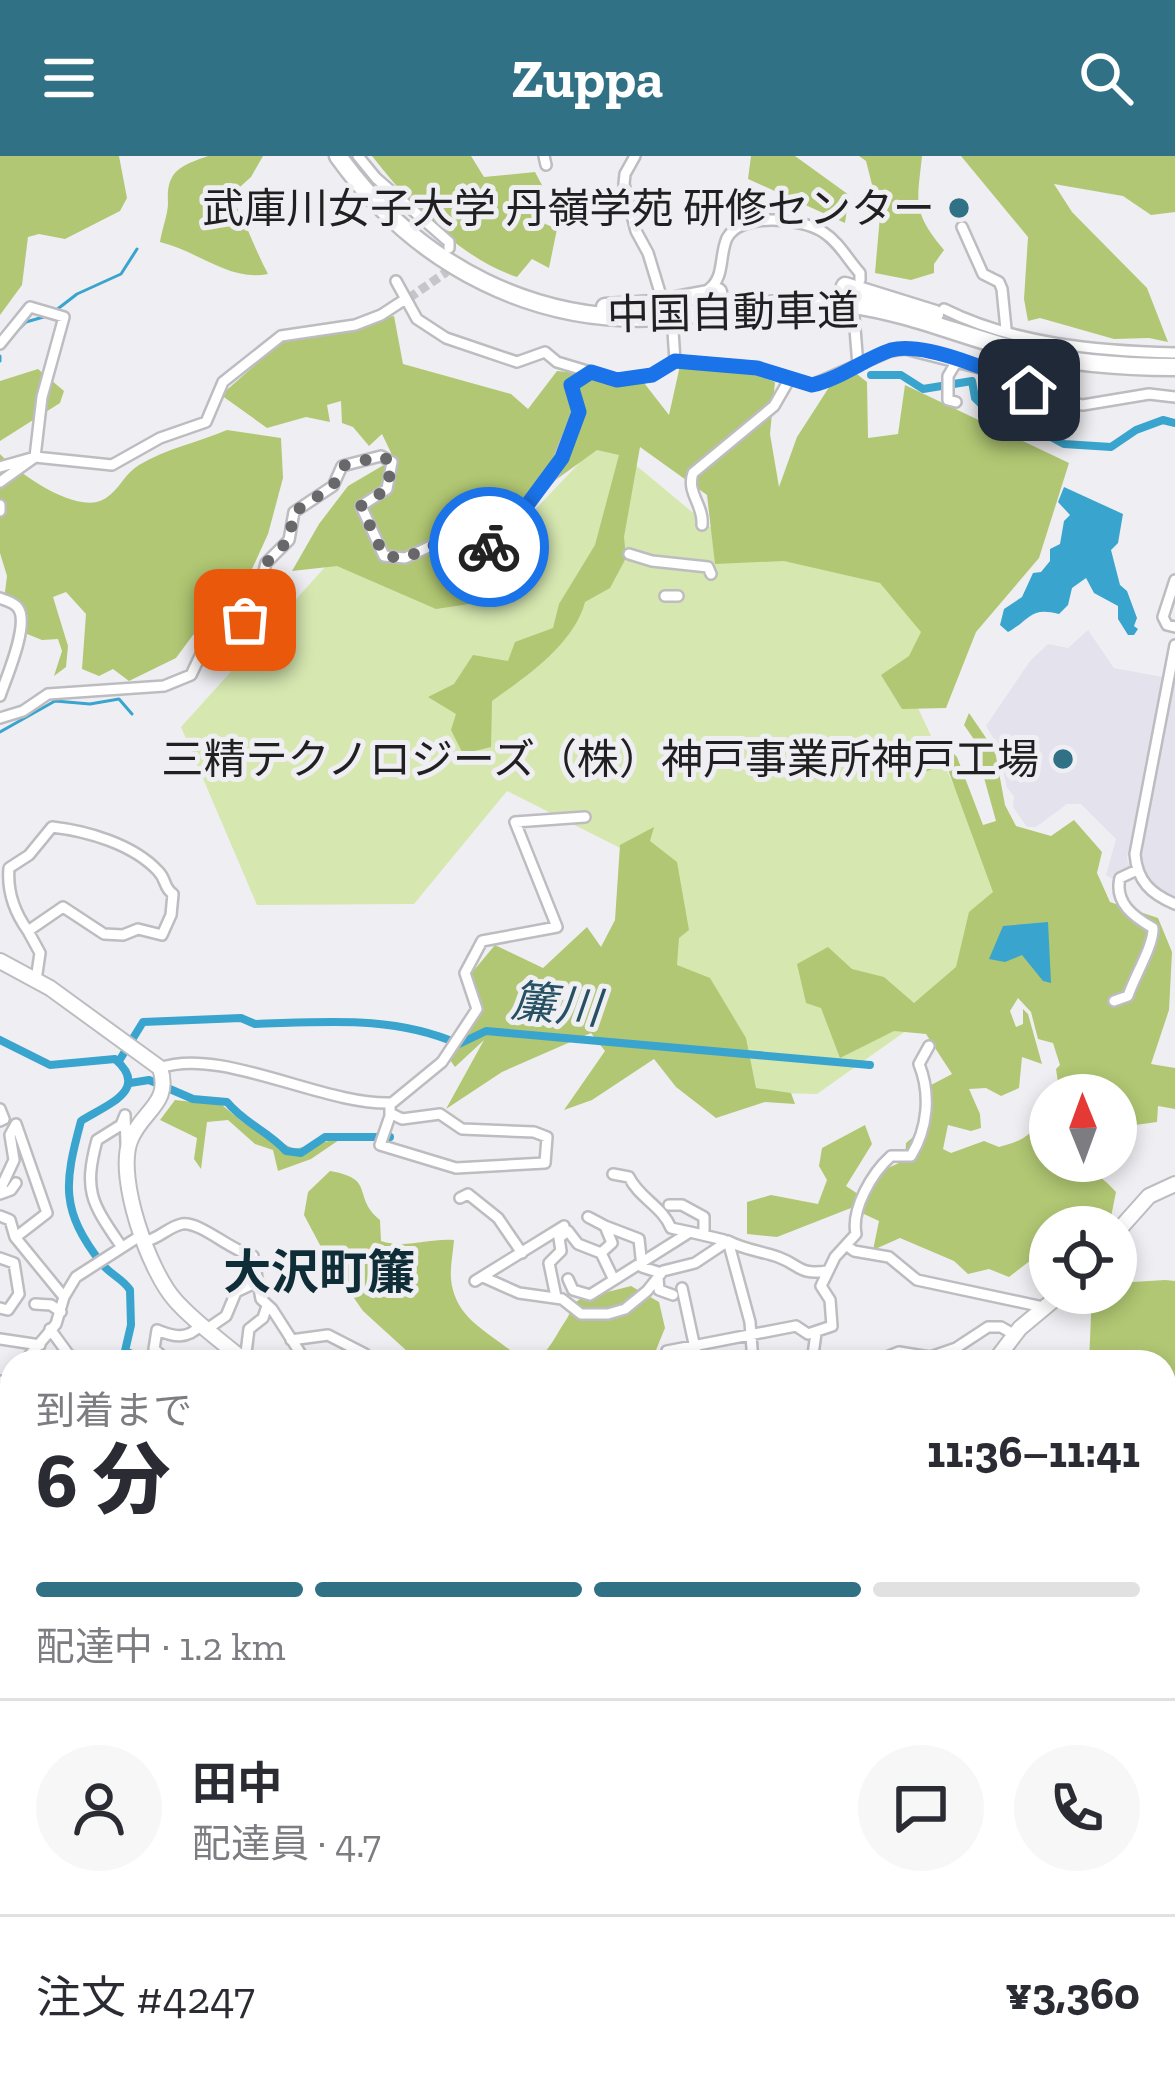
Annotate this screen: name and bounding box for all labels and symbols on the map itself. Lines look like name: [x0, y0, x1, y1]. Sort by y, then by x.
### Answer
place label: 武庫川女子大学 丹嶺学苑 研修センター: [202, 183, 935, 234]
marker: 武庫川女子大学 丹嶺学苑 研修センター: [946, 195, 972, 221]
street label: 中国自動車道: [607, 285, 859, 340]
pin: [978, 339, 1080, 441]
courier: [429, 487, 549, 607]
pin: [194, 569, 296, 671]
place label: 三精テクノロジーズ（株）神戸事業所神戸工場: [162, 734, 1039, 785]
marker: 三精テクノロジーズ（株）神戸事業所神戸工場: [1050, 746, 1076, 772]
water label: 簾川: [509, 974, 607, 1036]
north arrow: [1029, 1074, 1137, 1182]
district label: 大沢町簾: [223, 1244, 415, 1301]

